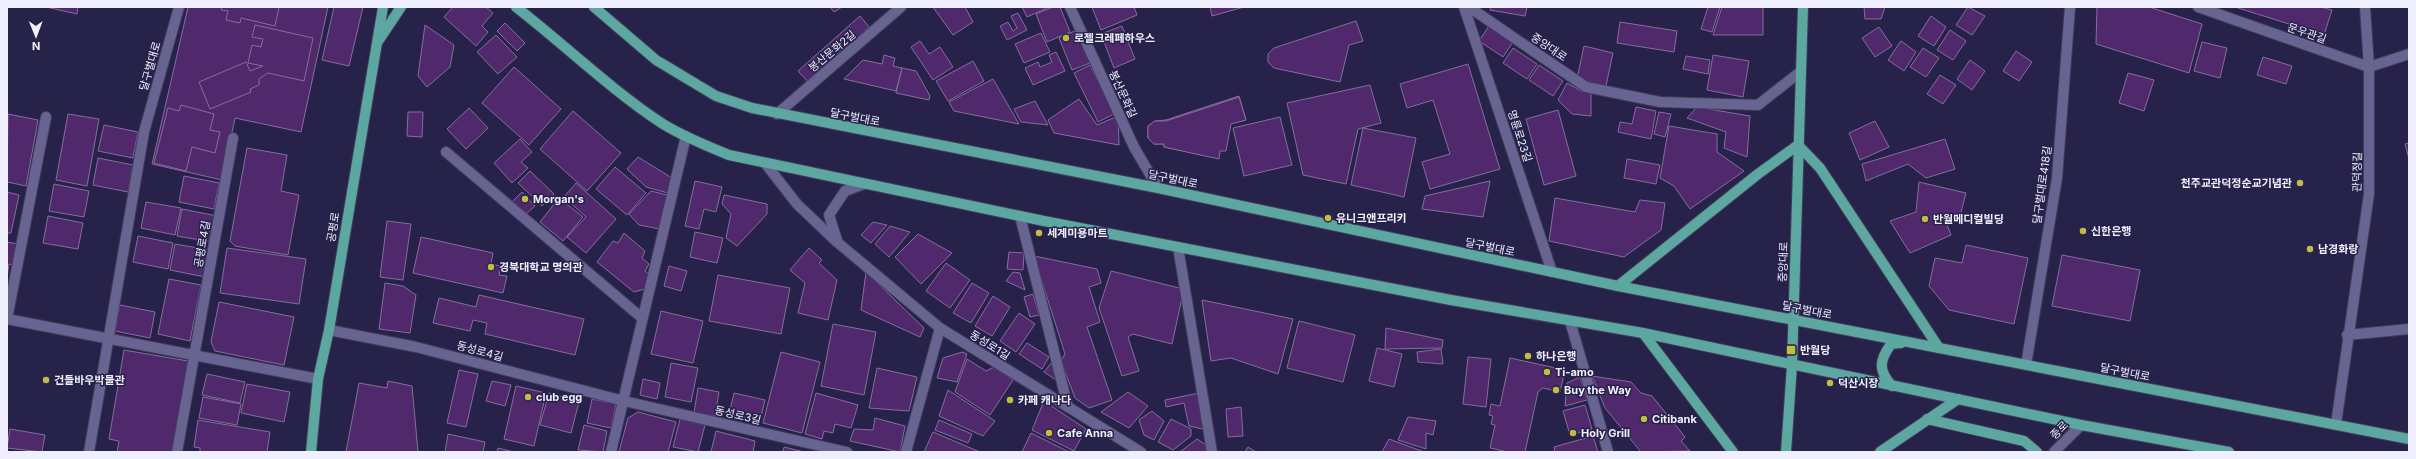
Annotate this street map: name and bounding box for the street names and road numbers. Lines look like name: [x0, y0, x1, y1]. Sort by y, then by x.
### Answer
street label: 문우관길: [2286, 20, 2328, 46]
street label: 봉산문화2길: [806, 27, 858, 75]
street label: 중앙대로: [1528, 30, 1570, 64]
street label: 달구벌대로: [136, 40, 164, 92]
street label: 봉산문화길: [1106, 68, 1140, 120]
street label: 달구벌대로: [829, 105, 881, 129]
street label: 명륜로23길: [1505, 108, 1535, 164]
street label: 달구벌대로418길: [2030, 145, 2054, 225]
street label: 관덕정길: [2350, 152, 2364, 192]
street label: 달구벌대로: [1147, 167, 1199, 191]
street label: 공평로: [324, 211, 342, 243]
street label: 공평로4길: [191, 219, 213, 269]
street label: 달구벌대로: [1464, 235, 1516, 259]
street label: 중앙대로: [1775, 242, 1791, 282]
street label: 달구벌대로: [1781, 298, 1833, 322]
street label: 동성로1길: [967, 327, 1013, 363]
street label: 동성로4길: [455, 338, 505, 364]
street label: 달구벌대로: [2099, 360, 2151, 384]
street label: 동성로3길: [713, 403, 763, 427]
street label: 종로: [2047, 418, 2071, 442]

